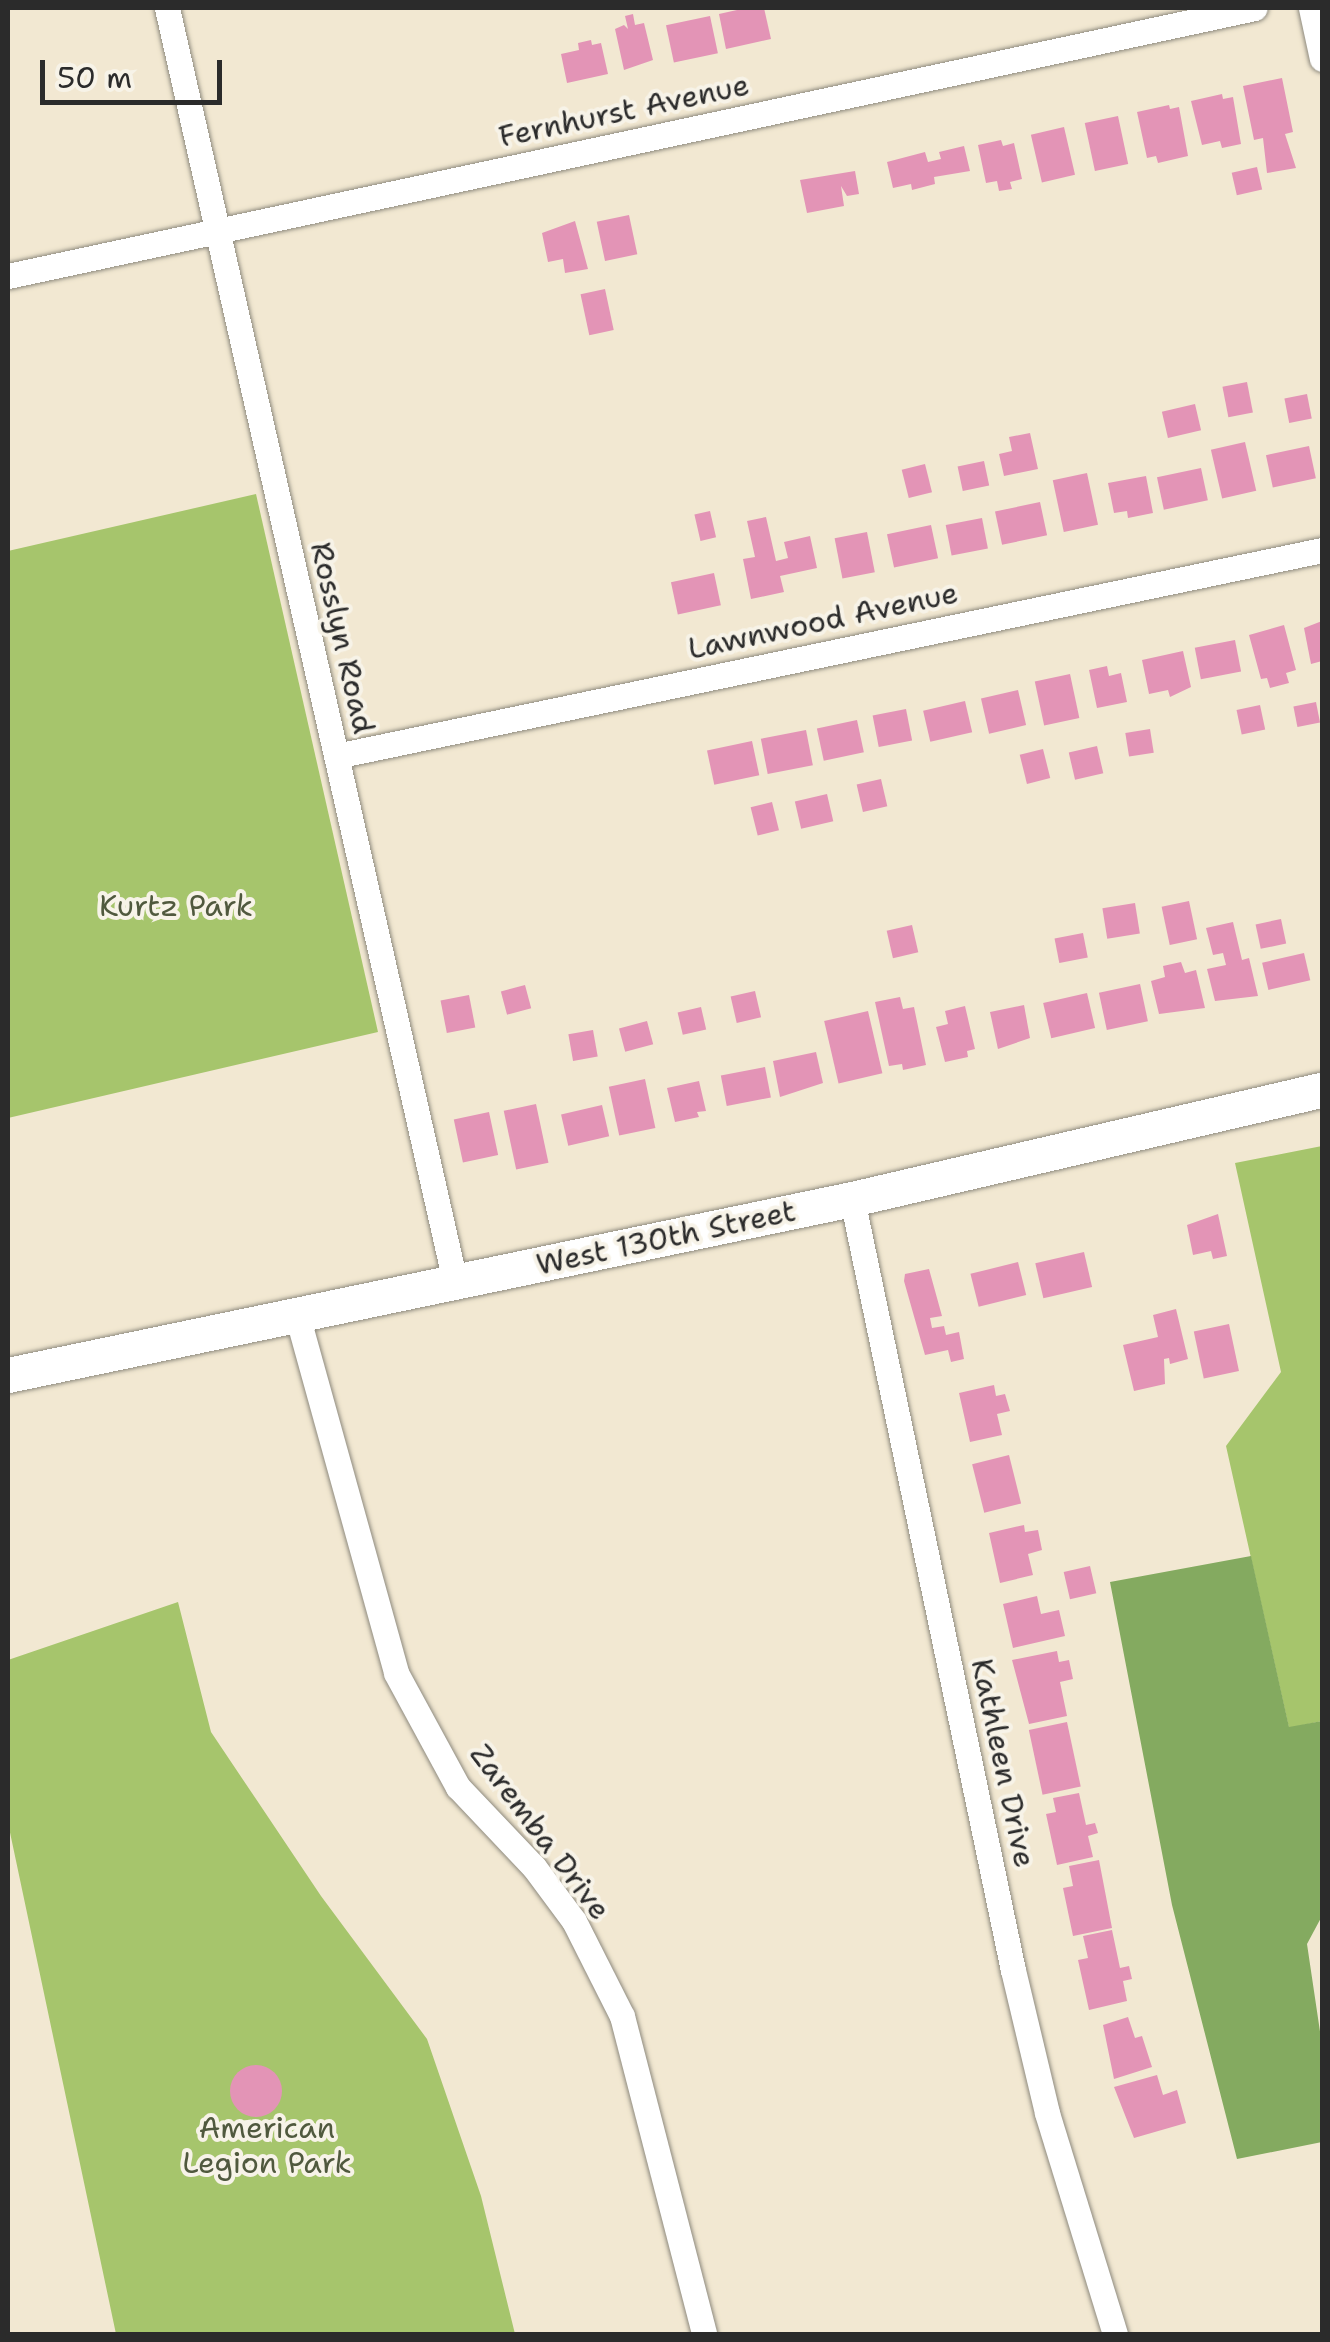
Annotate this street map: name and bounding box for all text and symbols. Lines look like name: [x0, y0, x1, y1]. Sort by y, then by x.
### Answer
scale bar: [45, 40, 228, 102]
text: 50 m: [57, 57, 132, 98]
street label: Fernhurst Avenue: [496, 67, 752, 155]
street label: Rosslyn Road: [302, 539, 382, 737]
street label: Lawnwood Avenue: [685, 575, 961, 667]
park label: Kurtz Park: [99, 888, 253, 924]
street label: West 130th Street: [533, 1193, 799, 1283]
street label: Kathleen Drive: [963, 1655, 1043, 1871]
street label: Zaremba Drive: [462, 1737, 618, 1927]
park label: American Legion Park: [182, 2110, 352, 2180]

